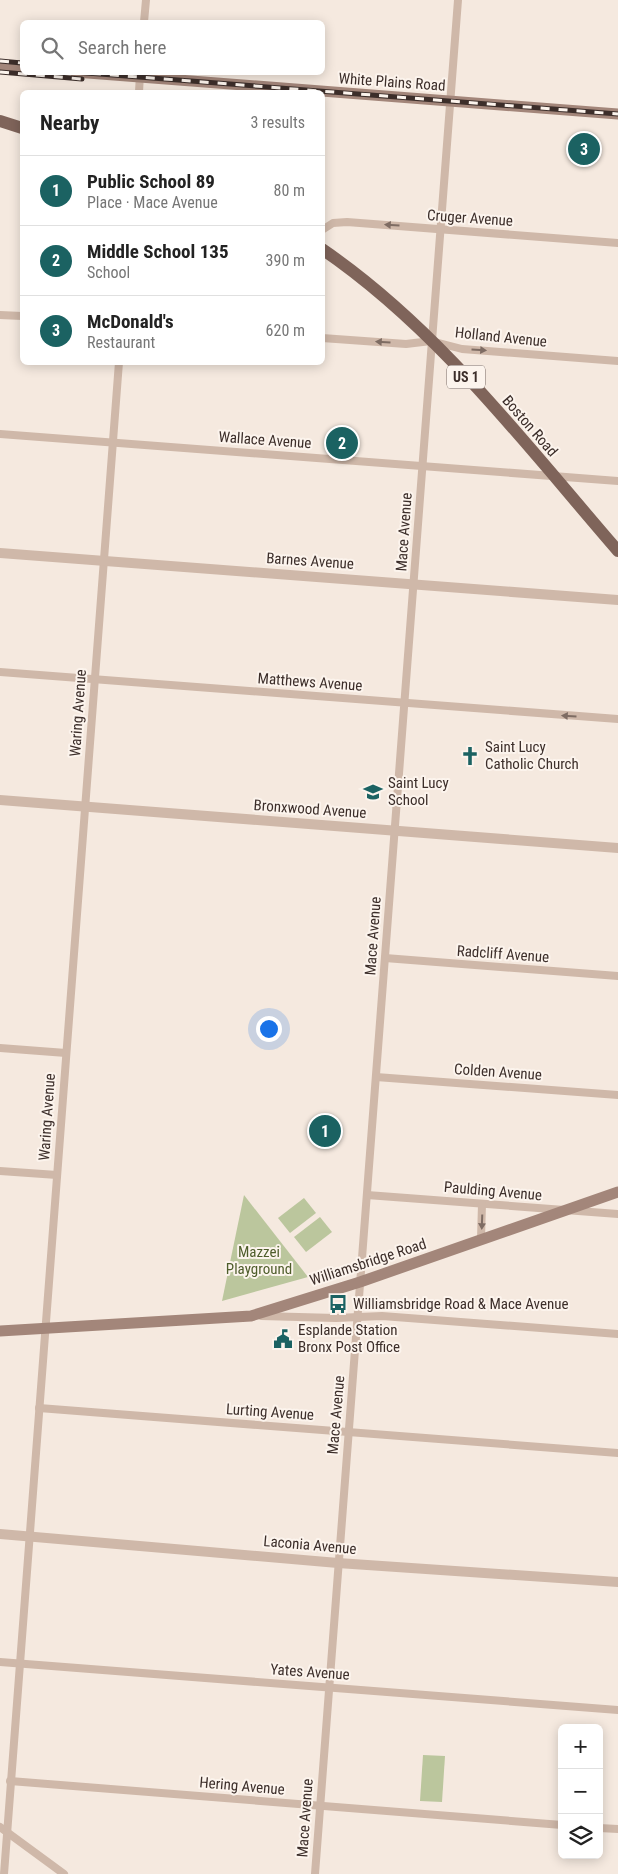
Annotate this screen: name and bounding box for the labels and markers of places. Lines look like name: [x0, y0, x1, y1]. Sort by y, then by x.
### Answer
pin: 3: [568, 130, 600, 168]
pin: 2: [326, 424, 358, 462]
place label: Saint Lucy Catholic Church: [485, 738, 579, 773]
church icon: Saint Lucy Catholic Church: [459, 745, 481, 767]
place label: Saint Lucy School: [388, 774, 449, 809]
school or university icon: Saint Lucy School: [362, 781, 384, 803]
pin: 1: [309, 1112, 341, 1150]
bus stop icon: Williamsbridge Road & Mace Avenue: [327, 1293, 349, 1315]
place label: Williamsbridge Road & Mace Avenue: [353, 1295, 569, 1313]
place label: Esplande Station Bronx Post Office: [298, 1321, 400, 1356]
public building icon: Esplande Station Bronx Post Office: [272, 1328, 294, 1350]

